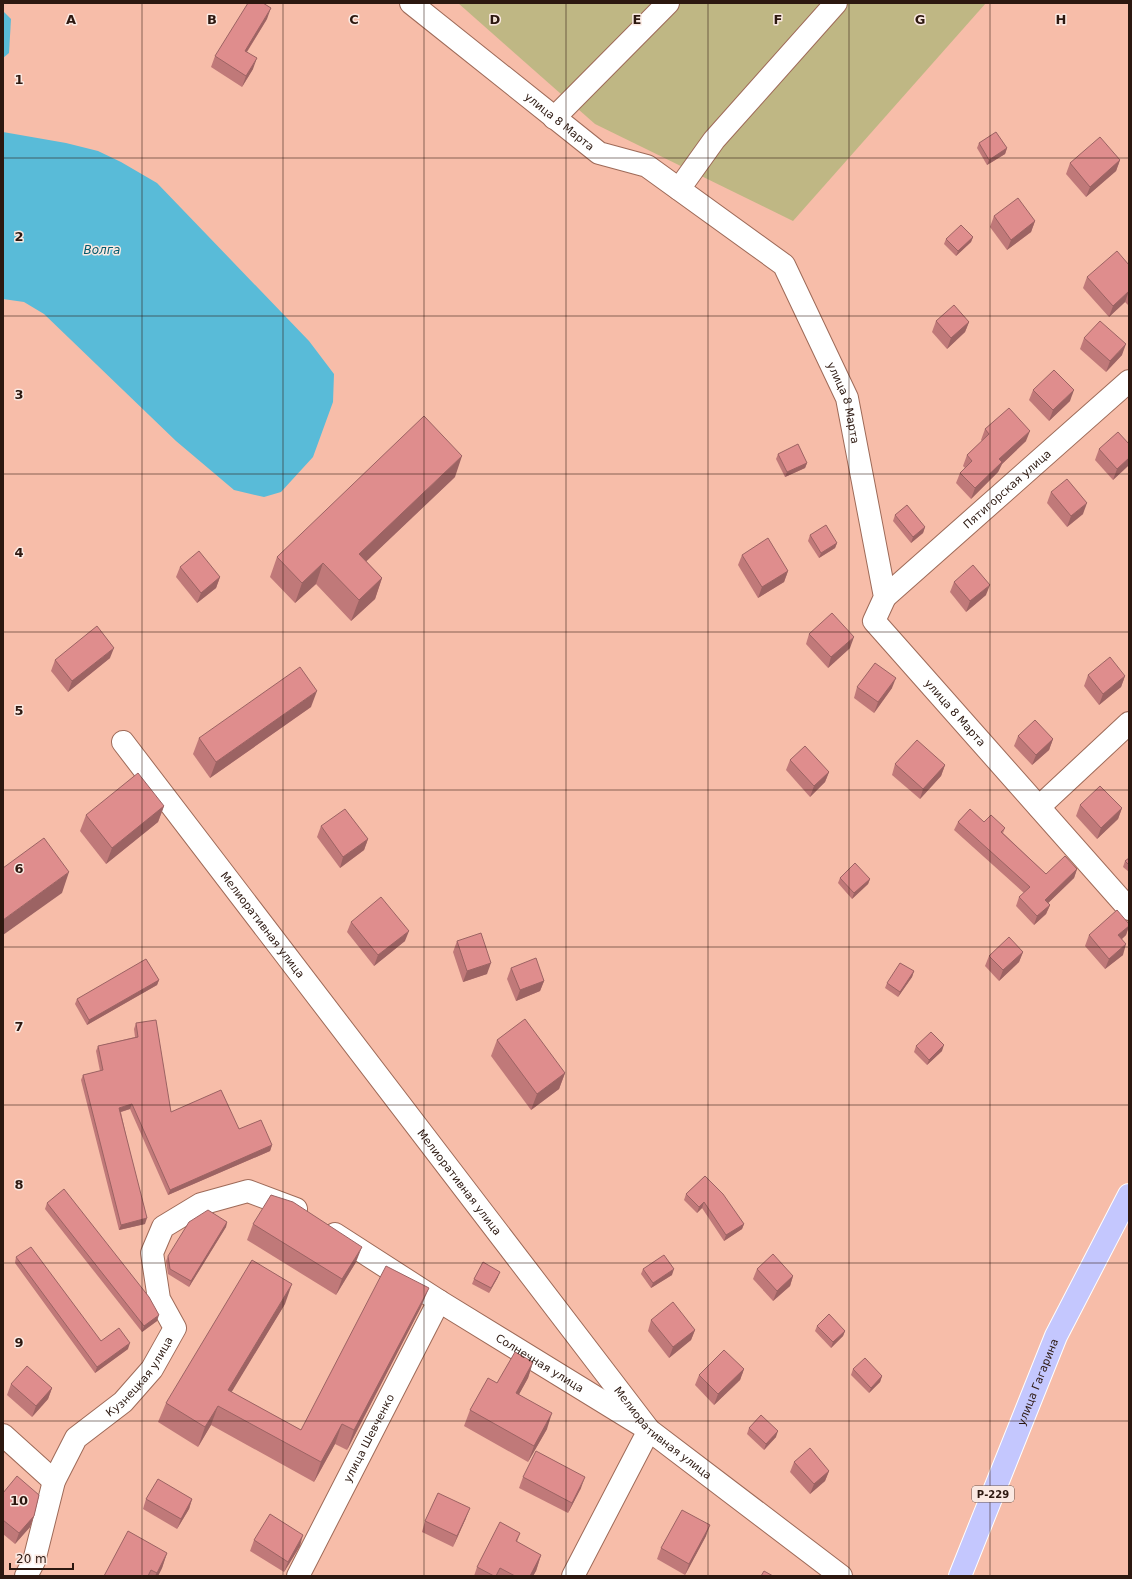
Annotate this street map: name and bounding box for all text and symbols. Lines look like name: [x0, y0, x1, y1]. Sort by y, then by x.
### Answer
text: A: [66, 12, 76, 27]
text: B: [207, 12, 217, 27]
text: C: [349, 12, 359, 27]
text: D: [490, 12, 501, 27]
text: E: [633, 12, 641, 27]
text: F: [774, 12, 782, 27]
text: G: [915, 12, 925, 27]
text: H: [1056, 12, 1066, 27]
text: 1: [14, 72, 24, 87]
street label: улица 8 Марта: [522, 90, 597, 154]
text: 2: [14, 229, 24, 244]
water label: Волга: [84, 243, 120, 257]
street label: улица 8 Марта: [824, 360, 862, 445]
text: 3: [14, 387, 24, 402]
street label: Пятигорская улица: [961, 447, 1054, 531]
text: 4: [14, 545, 24, 560]
street label: улица 8 Марта: [922, 677, 988, 749]
text: 5: [14, 703, 24, 718]
text: 6: [14, 861, 24, 876]
street label: Мелиоративная улица: [218, 869, 307, 981]
text: 7: [14, 1019, 24, 1034]
street label: Мелиоративная улица: [414, 1127, 504, 1238]
text: 8: [14, 1177, 24, 1192]
street label: Солнечная улица: [493, 1331, 586, 1395]
text: 9: [14, 1335, 24, 1350]
street label: Кузнецкая улица: [103, 1335, 176, 1420]
street label: улица Гагарина: [1015, 1337, 1061, 1428]
street label: Мелиоративная улица: [611, 1384, 714, 1482]
street label: улица Шевченко: [341, 1392, 397, 1485]
road number: Р-229: [972, 1486, 1014, 1502]
text: 10: [10, 1493, 28, 1508]
scale bar: [10, 1545, 73, 1571]
text: 20 m: [16, 1552, 47, 1566]

